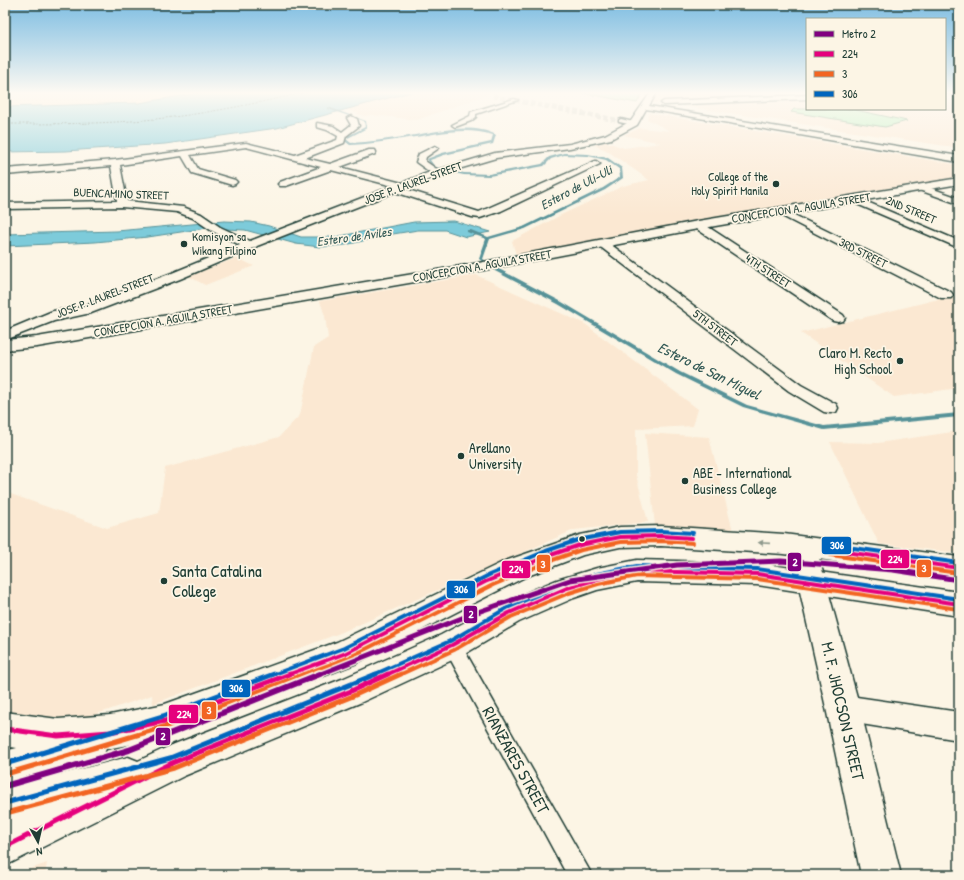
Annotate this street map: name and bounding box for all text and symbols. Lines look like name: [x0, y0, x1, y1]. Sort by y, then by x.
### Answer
legend: [806, 18, 946, 110]
text: Metro 2: [842, 25, 876, 42]
text: 224: [842, 45, 858, 62]
text: 3: [842, 65, 847, 82]
text: 306: [842, 85, 858, 102]
street label: JOSE P. LAUREL STREET: [361, 157, 465, 208]
water label: Estero de Uli-Uli: [537, 160, 616, 214]
place label: College of the Holy Spirit Manila: [691, 168, 768, 199]
marker: College of the Holy Spirit Manila: [771, 179, 781, 189]
street label: BUENCAMINO STREET: [73, 183, 169, 204]
street label: CONCEPCION A. AGUILA STREET: [730, 188, 872, 227]
street label: 2ND STREET: [883, 191, 939, 228]
water label: Estero de Aviles: [316, 222, 393, 250]
place label: Komisyon sa Wikang Filipino: [192, 228, 257, 259]
street label: 3RD STREET: [836, 233, 891, 272]
marker: Komisyon sa Wikang Filipino: [179, 239, 189, 249]
street label: CONCEPCION A. AGUILA STREET: [411, 245, 553, 286]
street label: 4TH STREET: [742, 249, 795, 292]
street label: JOSE P. LAUREL STREET: [53, 269, 157, 322]
street label: CONCEPCION A. AGUILA STREET: [92, 300, 234, 341]
street label: 5TH STREET: [689, 305, 741, 350]
water label: Estero de San Miguel: [654, 337, 765, 405]
place label: Claro M. Recto High School: [819, 343, 892, 379]
marker: Claro M. Recto High School: [895, 356, 905, 366]
place label: Arellano University: [469, 438, 522, 474]
marker: Arellano University: [456, 451, 466, 461]
place label: ABE - International Business College: [693, 463, 792, 499]
marker: ABE - International Business College: [680, 476, 690, 486]
unlabelled marker: [577, 534, 587, 544]
line badge: 306: [821, 536, 852, 555]
text: 306: [830, 538, 845, 552]
one-way arrow: [758, 539, 770, 546]
line badge: 224: [880, 549, 910, 569]
line badge: 2: [787, 552, 802, 572]
text: 224: [888, 552, 902, 566]
line badge: 3: [536, 554, 551, 573]
text: 2: [792, 555, 798, 569]
text: 3: [541, 557, 546, 571]
place label: Santa Catalina College: [172, 559, 262, 602]
line badge: 3: [916, 559, 932, 578]
line badge: 224: [501, 560, 531, 579]
text: 3: [922, 561, 927, 575]
text: 224: [509, 562, 523, 576]
marker: Santa Catalina College: [159, 576, 169, 586]
line badge: 306: [446, 580, 476, 599]
text: 306: [454, 582, 469, 596]
line badge: 2: [463, 605, 478, 624]
text: 2: [468, 607, 474, 621]
street label: M. F. JHOCSON STREET: [816, 639, 871, 783]
line badge: 306: [221, 679, 251, 698]
text: 306: [229, 681, 244, 695]
line badge: 3: [201, 701, 217, 720]
street label: RIANZARES STREET: [477, 702, 556, 818]
text: 3: [207, 703, 212, 717]
line badge: 224: [168, 704, 199, 724]
text: 224: [177, 707, 191, 721]
line badge: 2: [155, 727, 171, 746]
text: 2: [160, 729, 166, 743]
north arrow: [18, 822, 58, 862]
text: N: [35, 845, 43, 859]

